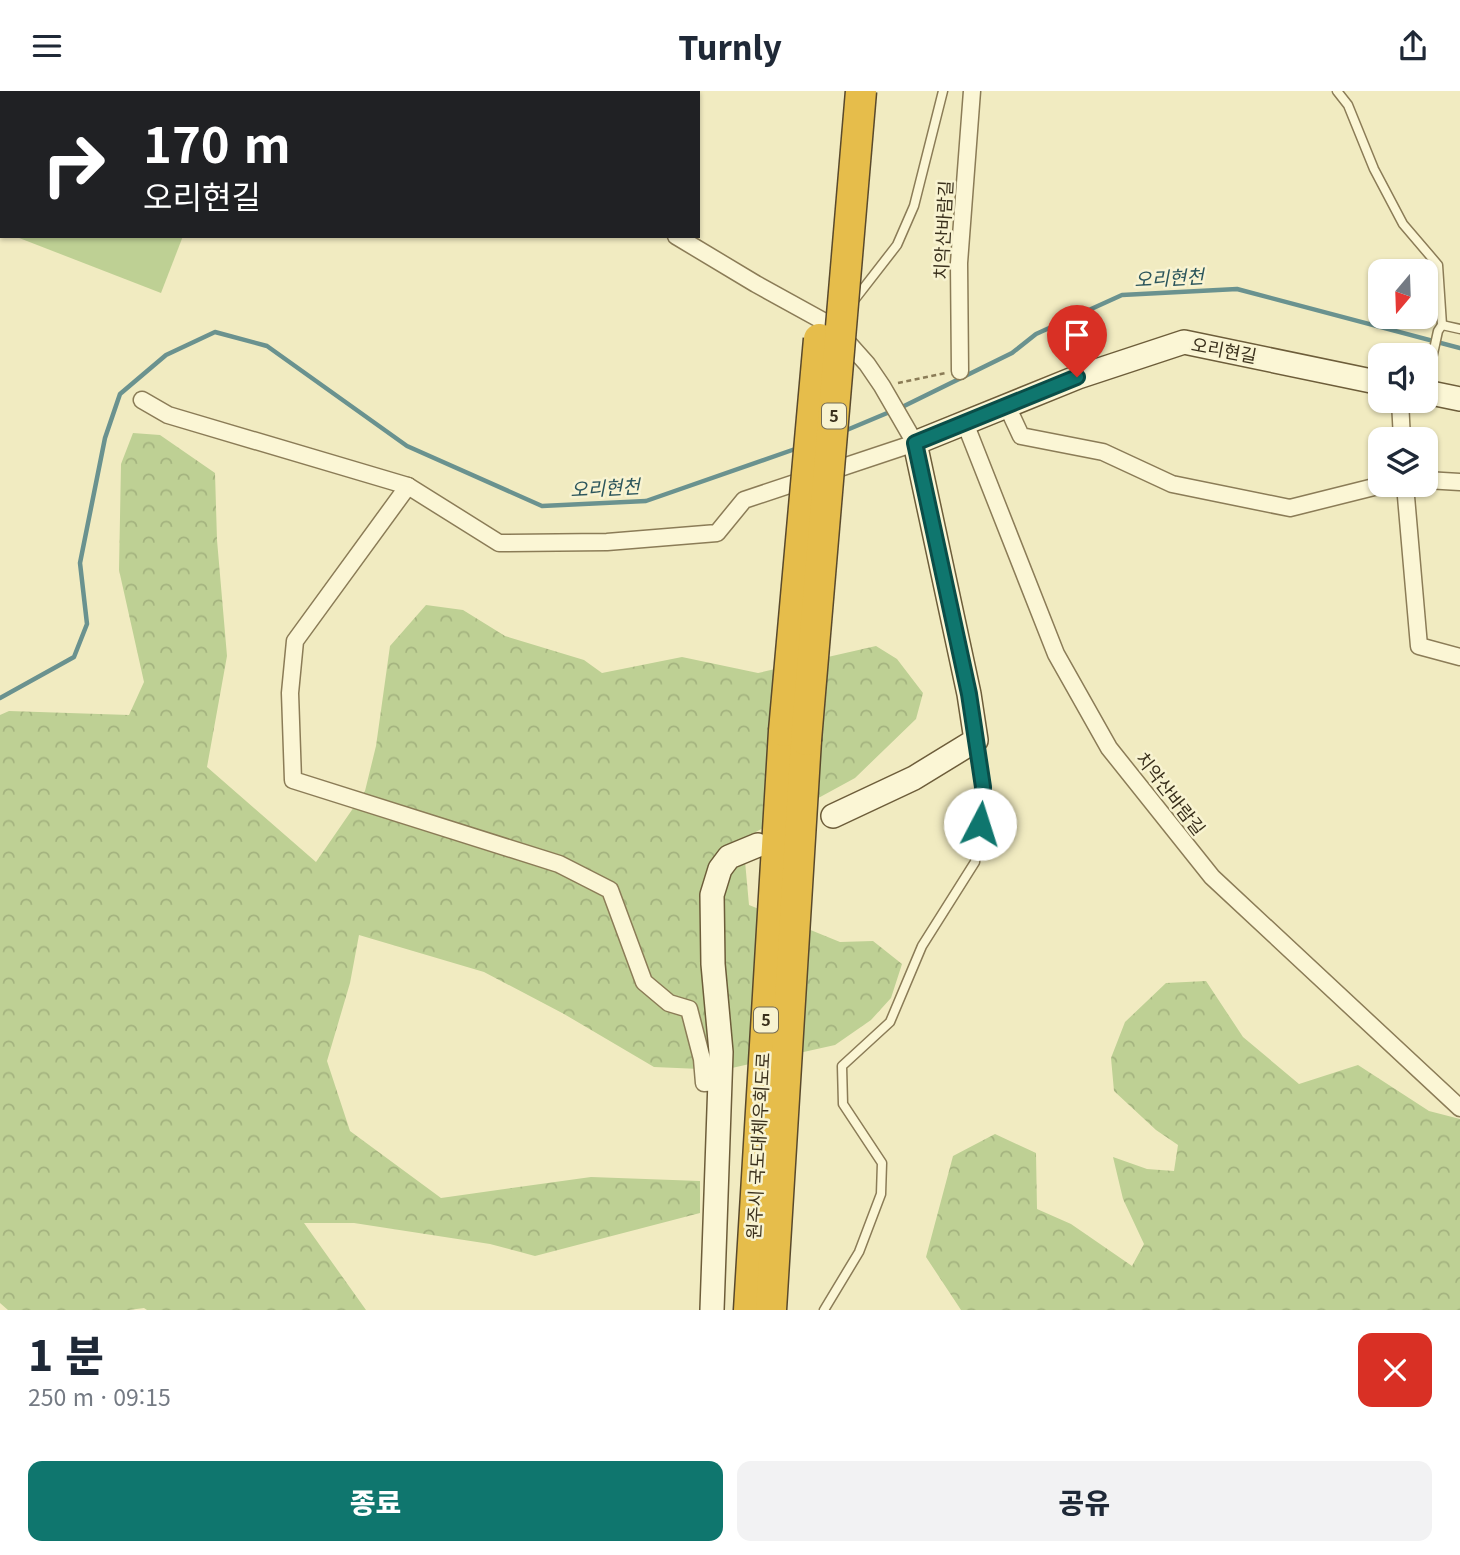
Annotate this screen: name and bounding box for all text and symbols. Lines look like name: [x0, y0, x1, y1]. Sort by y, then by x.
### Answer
text: Turnly: [678, 23, 782, 69]
icon: menu: [28, 27, 66, 65]
icon: share: [1394, 27, 1432, 65]
text: 170 m: [143, 106, 291, 177]
icon: right: [28, 119, 119, 210]
text: 오리현길: [143, 172, 261, 218]
street label: 치악산바람길: [926, 180, 958, 280]
north arrow: [1368, 259, 1438, 329]
map controls: [1368, 259, 1438, 497]
water label: 오리현천: [1133, 261, 1206, 292]
pin: [1047, 305, 1107, 377]
icon: arrive: [1058, 316, 1096, 354]
street label: 오리현길: [1189, 330, 1259, 368]
button: sound: [1368, 343, 1438, 413]
road number: 5: [822, 403, 846, 429]
button: layers: [1368, 427, 1438, 497]
water label: 오리현천: [569, 471, 642, 502]
street label: 치악산바람길: [1131, 746, 1212, 840]
position arrow: [943, 787, 1017, 861]
road number: 5: [754, 1008, 778, 1033]
street label: 원주시 국도대체우회도로: [739, 1052, 775, 1240]
text: 1 분: [28, 1322, 104, 1383]
button: close: [1358, 1333, 1432, 1407]
text: 250 m · 09:15: [28, 1379, 171, 1413]
button: 종료: [28, 1461, 723, 1541]
button: 공유: [737, 1461, 1432, 1541]

